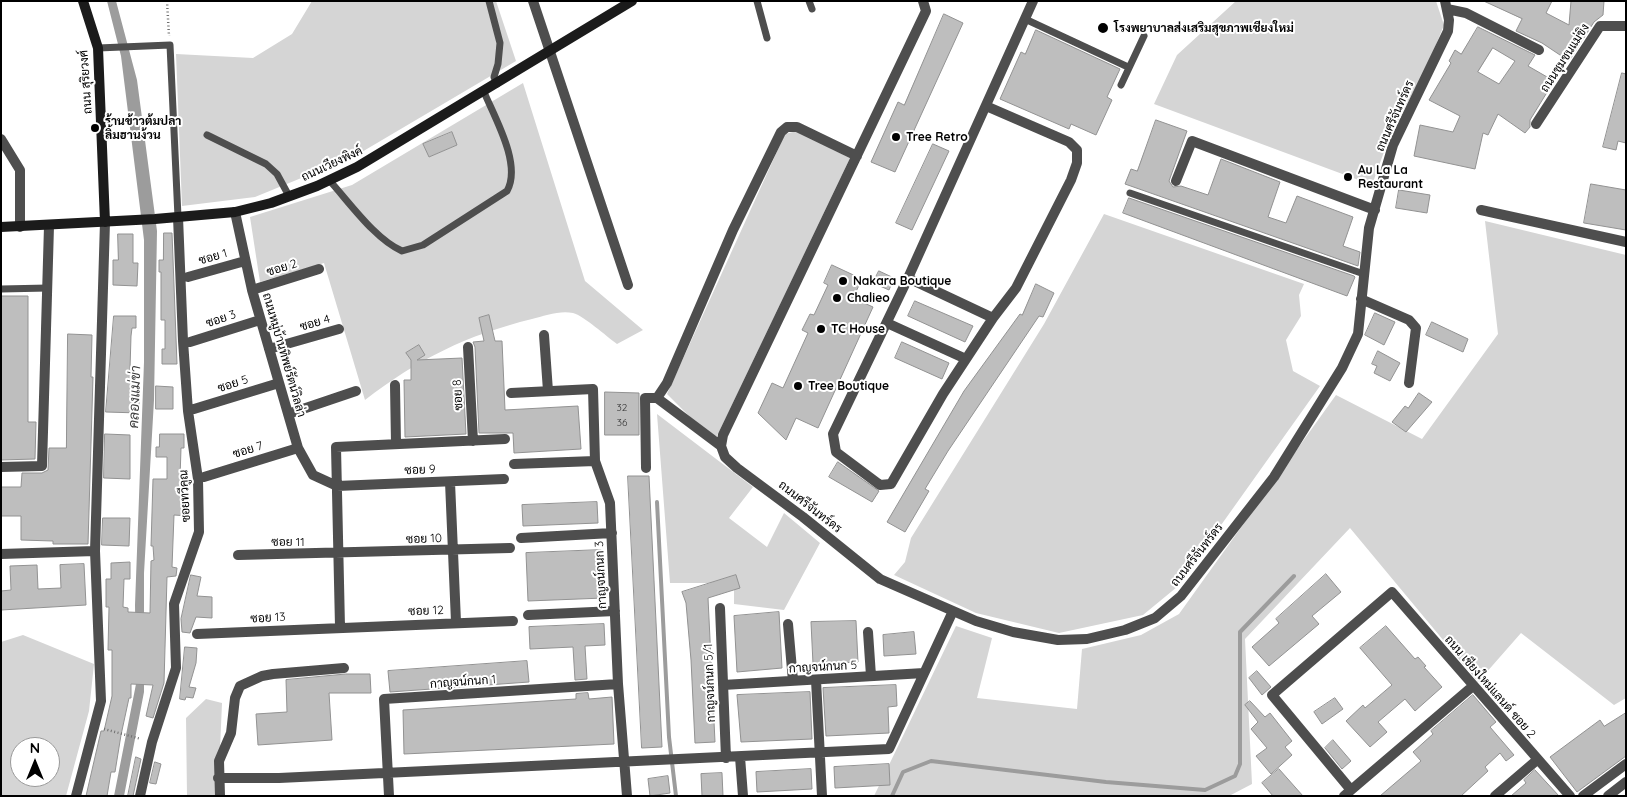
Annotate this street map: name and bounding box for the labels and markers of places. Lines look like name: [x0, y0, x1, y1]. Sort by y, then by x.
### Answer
marker: โรงพยาบาลส่งเสริมสุขภาพเชียงใหม่: [1096, 21, 1110, 35]
place label: โรงพยาบาลส่งเสริมสุขภาพเชียงใหม่: [1114, 21, 1294, 35]
place label: ร้านข้าวต้มปลา ลิ้มฮานง้วน: [105, 114, 181, 142]
marker: ร้านข้าวต้มปลา ลิ้มฮานง้วน: [89, 122, 101, 134]
place label: Tree Retro: [906, 130, 968, 144]
marker: Tree Retro: [890, 131, 902, 143]
place label: Au La La Restaurant: [1358, 163, 1423, 191]
marker: Au La La Restaurant: [1342, 171, 1354, 183]
place label: Nakara Boutique: [853, 274, 951, 288]
marker: Nakara Boutique: [837, 275, 849, 287]
place label: Chalieo: [847, 291, 890, 305]
marker: Chalieo: [831, 292, 843, 304]
place label: TC House: [831, 322, 885, 336]
marker: TC House: [815, 323, 827, 335]
place label: Tree Boutique: [808, 379, 889, 393]
marker: Tree Boutique: [792, 380, 804, 392]

